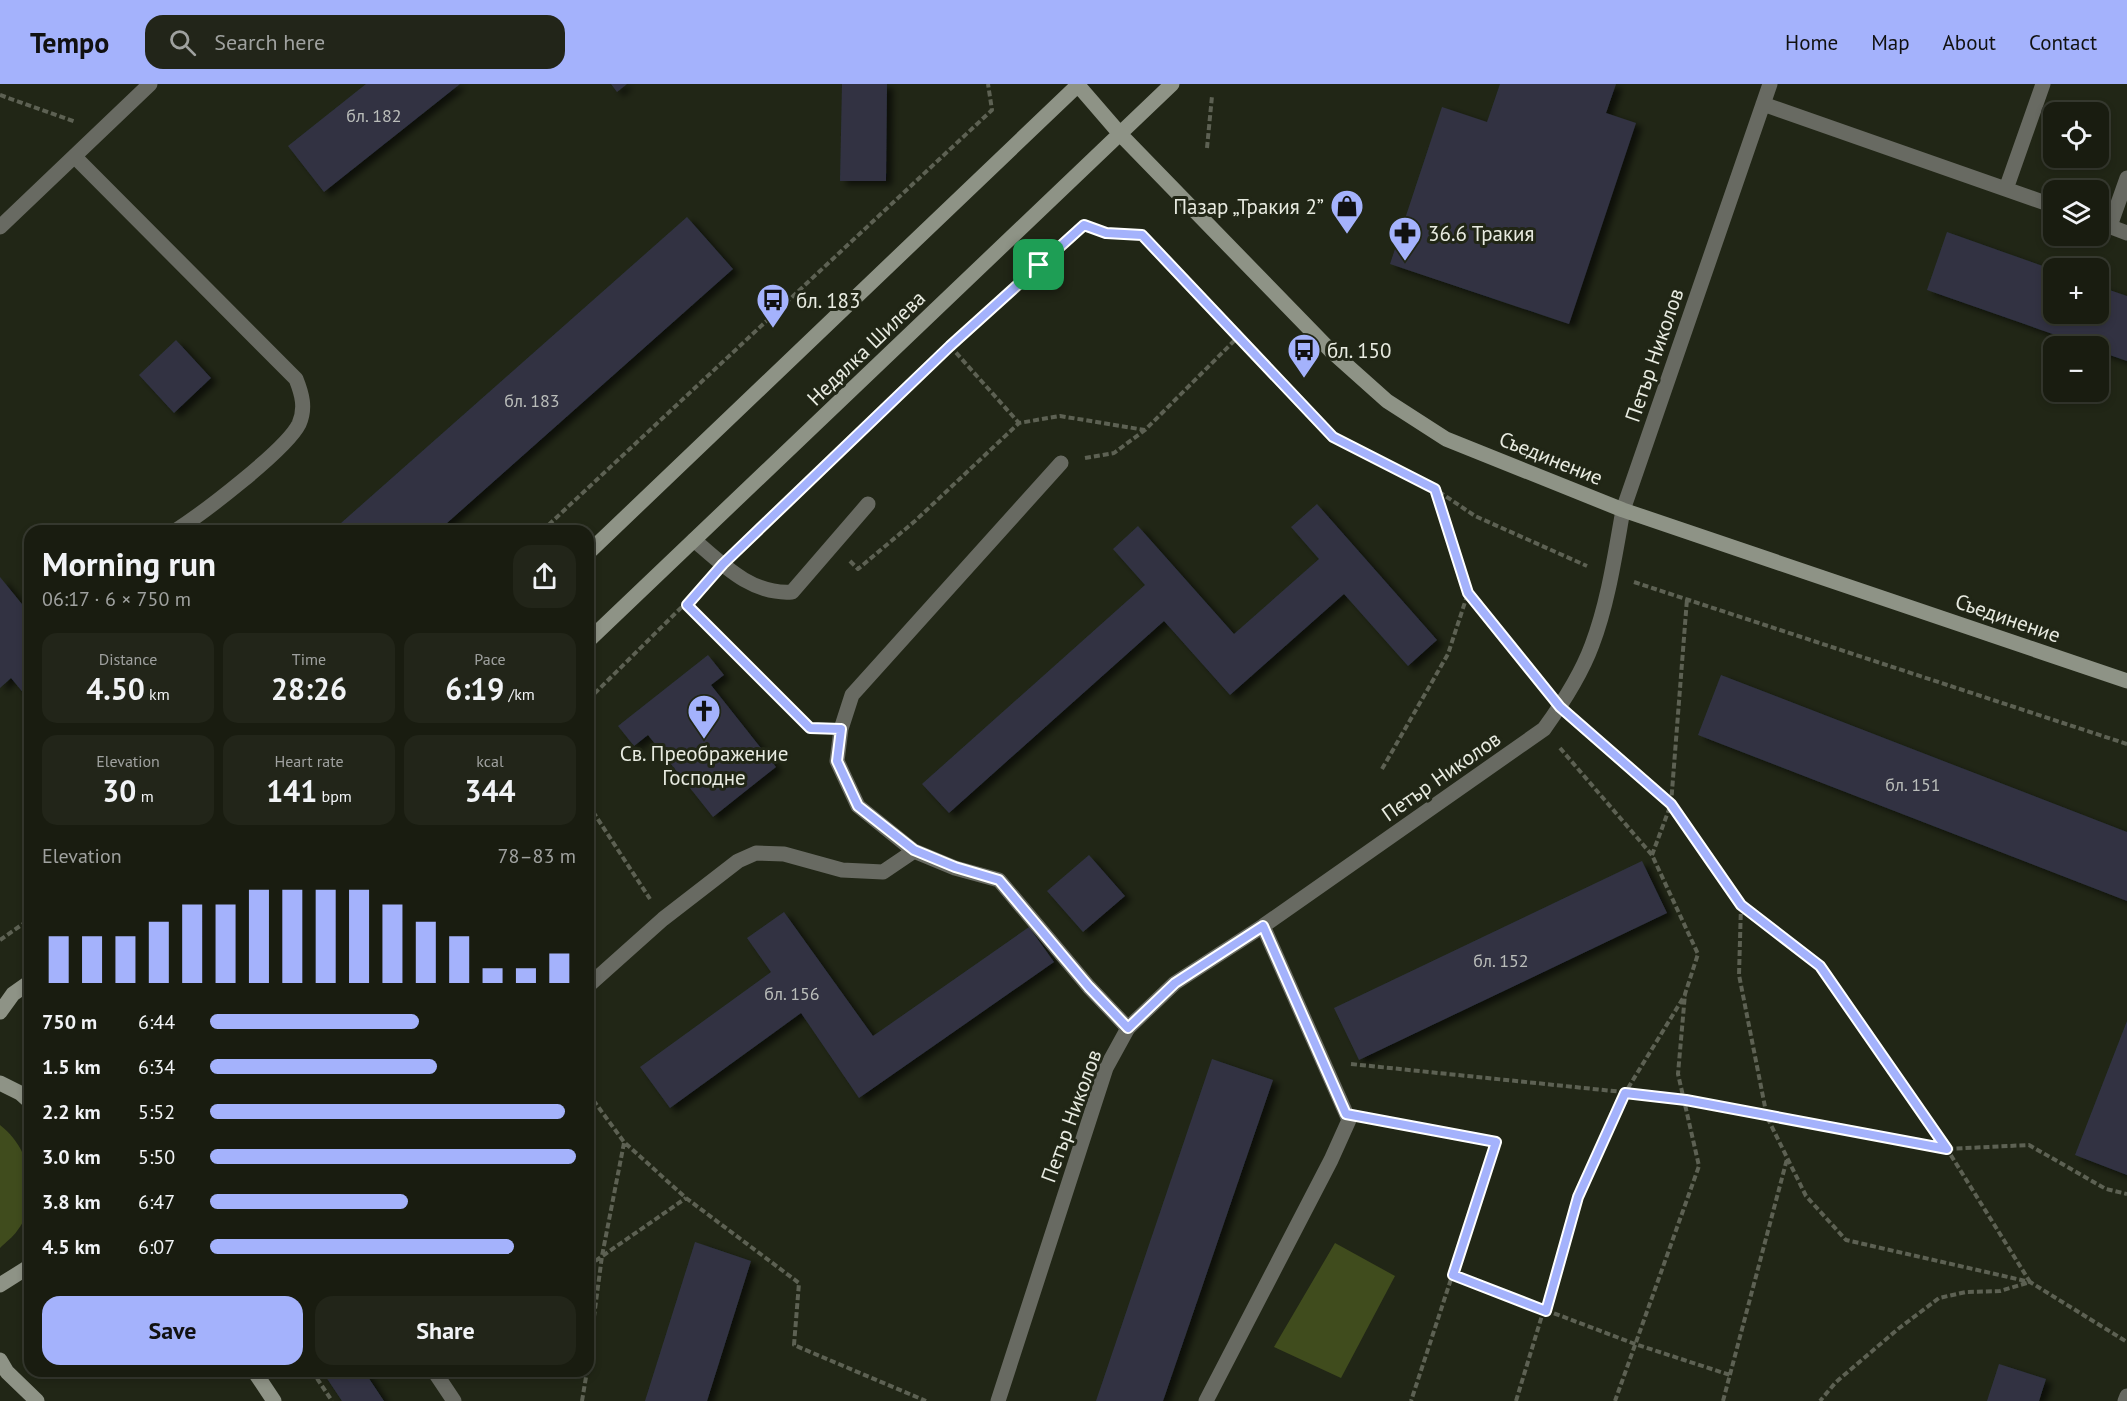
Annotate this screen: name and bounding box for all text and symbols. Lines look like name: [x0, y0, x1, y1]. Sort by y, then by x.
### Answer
search box: [145, 15, 565, 69]
text: Tempo: [30, 24, 109, 61]
icon: search: [166, 26, 199, 59]
text: Search here: [214, 28, 325, 56]
text: Home: [1785, 29, 1838, 56]
text: Map: [1871, 29, 1910, 56]
text: About: [1943, 29, 1996, 56]
text: Contact: [2029, 29, 2097, 56]
map controls: [2043, 102, 2109, 402]
button: locate: [2043, 102, 2109, 168]
house number: бл. 182: [346, 104, 402, 127]
button: layers: [2043, 180, 2109, 246]
shop icon: Пазар „Тракия 2”: [1329, 188, 1365, 235]
place label: Пазар „Тракия 2”: [1173, 193, 1324, 220]
pharmacy icon: 36.6 Тракия: [1387, 215, 1423, 262]
place label: 36.6 Тракия: [1428, 220, 1534, 247]
pin: [1013, 239, 1064, 290]
icon: arrive: [1022, 248, 1055, 281]
button: +: [2043, 258, 2109, 324]
bus stop icon: бл. 183: [755, 282, 791, 329]
street label: Недялка Шилева: [801, 285, 931, 411]
street label: Петър Николов: [1619, 285, 1689, 425]
place label: бл. 183: [796, 287, 861, 314]
bus stop icon: бл. 150: [1286, 332, 1322, 379]
button: −: [2043, 336, 2109, 402]
place label: бл. 150: [1327, 337, 1392, 364]
house number: бл. 183: [504, 389, 560, 412]
street label: Съединение: [1495, 425, 1607, 491]
text: Morning run: [42, 542, 216, 585]
button: share: [513, 545, 576, 608]
text: 06:17 · 6 × 750 m: [42, 586, 191, 612]
street label: Съединение: [1952, 587, 2064, 649]
text: Distance: [99, 649, 157, 669]
text: Time: [292, 649, 326, 669]
text: Pace: [474, 649, 506, 669]
text: 4.50: [86, 669, 145, 708]
text: 28:26: [271, 669, 347, 708]
text: 6:19: [445, 669, 504, 708]
text: km: [145, 684, 170, 704]
text: /km: [504, 684, 535, 704]
church icon: Св. Преображение Господне: [686, 693, 722, 740]
street label: Петър Николов: [1376, 725, 1506, 827]
place label: Св. Преображение Господне: [620, 740, 788, 791]
text: Elevation: [96, 751, 160, 771]
text: Heart rate: [274, 751, 344, 771]
text: kcal: [476, 751, 504, 771]
text: 30: [102, 771, 136, 810]
text: 141: [266, 771, 317, 810]
text: 344: [464, 771, 516, 810]
house number: бл. 151: [1885, 773, 1941, 796]
text: m: [136, 786, 154, 806]
text: bpm: [317, 786, 352, 806]
text: Elevation: [42, 843, 122, 869]
text: 78–83 m: [498, 843, 576, 869]
house number: бл. 152: [1473, 949, 1529, 972]
house number: бл. 156: [764, 982, 820, 1005]
text: 750 m: [42, 1009, 97, 1035]
text: 6:44: [138, 1009, 175, 1035]
street label: Петър Николов: [1034, 1046, 1108, 1186]
text: 1.5 km: [42, 1054, 101, 1080]
text: 6:34: [138, 1054, 175, 1080]
text: 2.2 km: [42, 1099, 101, 1125]
text: 5:52: [138, 1099, 175, 1125]
text: 3.0 km: [42, 1144, 101, 1170]
text: 5:50: [138, 1144, 175, 1170]
text: 3.8 km: [42, 1189, 101, 1215]
text: 6:47: [138, 1189, 175, 1215]
text: 4.5 km: [42, 1234, 101, 1260]
text: 6:07: [138, 1234, 175, 1260]
button: Save: [42, 1296, 303, 1365]
button: Share: [315, 1296, 576, 1365]

